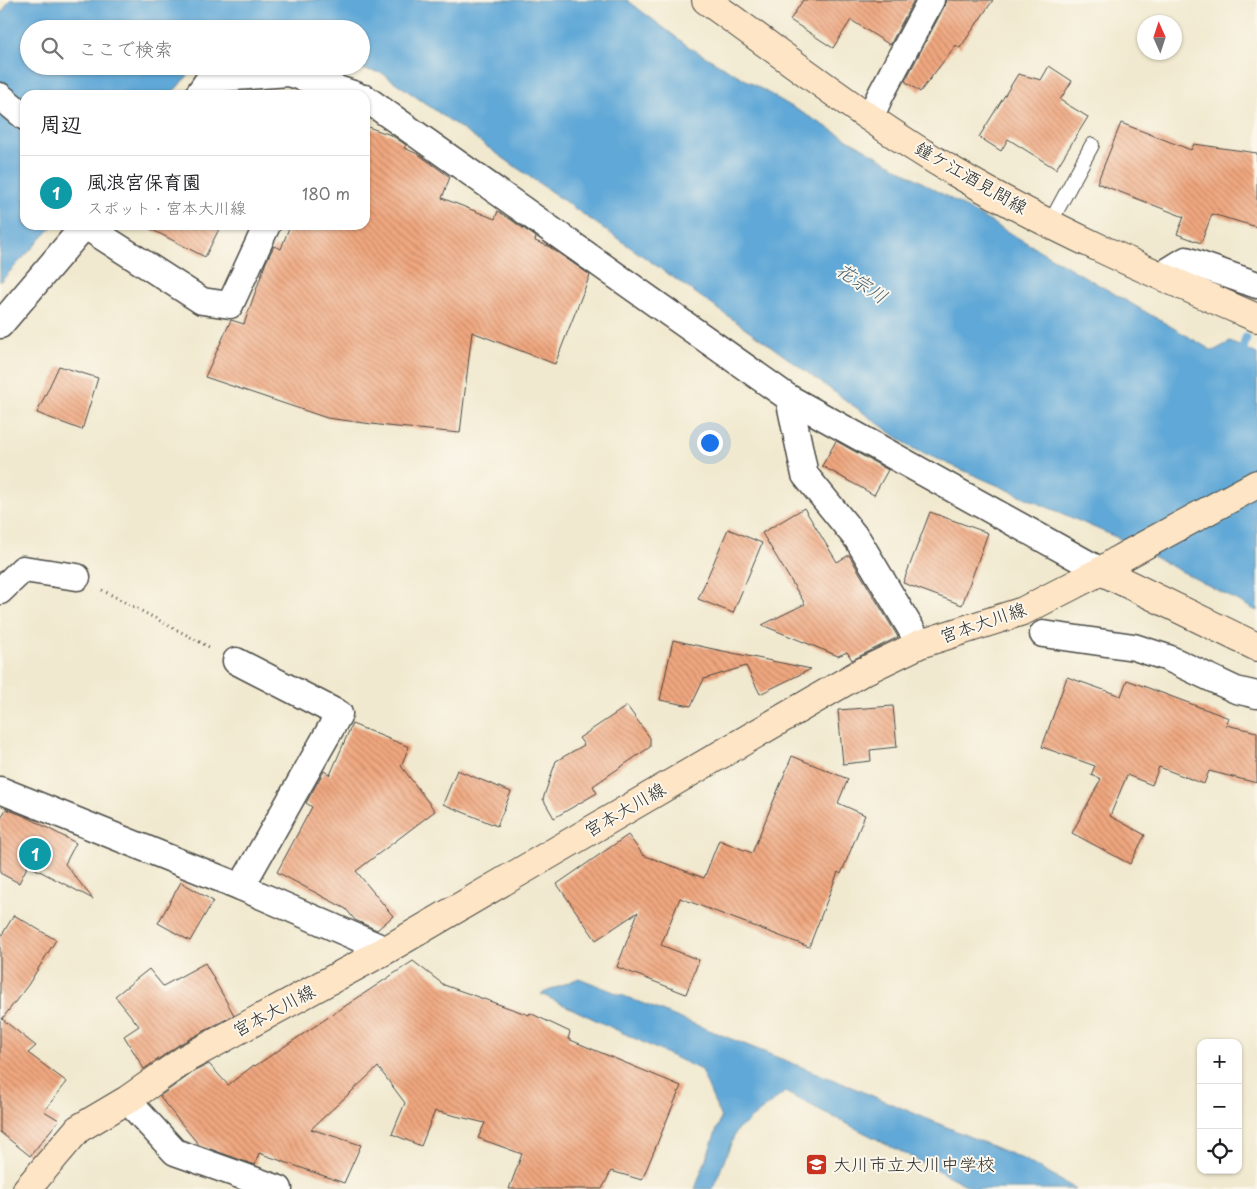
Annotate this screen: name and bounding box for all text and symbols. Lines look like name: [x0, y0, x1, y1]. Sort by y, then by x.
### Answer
north arrow: [1137, 15, 1182, 60]
search box: [20, 20, 370, 75]
icon: search: [38, 34, 66, 62]
text: ここで検索: [78, 34, 173, 62]
text: 周辺: [40, 107, 82, 139]
street label: 鐘ケ江酒見間線: [910, 134, 1033, 220]
text: 風浪宮保育園: [87, 167, 201, 195]
text: 1: [52, 181, 60, 205]
text: 180 m: [302, 181, 350, 205]
text: スポット · 宮本大川線: [87, 195, 246, 219]
water label: 花宗川: [831, 255, 894, 310]
your location: [697, 430, 723, 456]
street label: 宮本大川線: [936, 594, 1029, 649]
street label: 宮本大川線: [579, 775, 670, 843]
pin: 1: [19, 835, 51, 873]
street label: 宮本大川線: [227, 977, 319, 1043]
map controls: [1197, 1039, 1242, 1174]
button: +: [1197, 1039, 1242, 1084]
button: −: [1197, 1084, 1242, 1129]
button: locate: [1197, 1129, 1242, 1174]
place label: 大川市立大川中学校: [833, 1150, 995, 1177]
school or university icon: 大川市立大川中学校: [805, 1153, 829, 1177]

